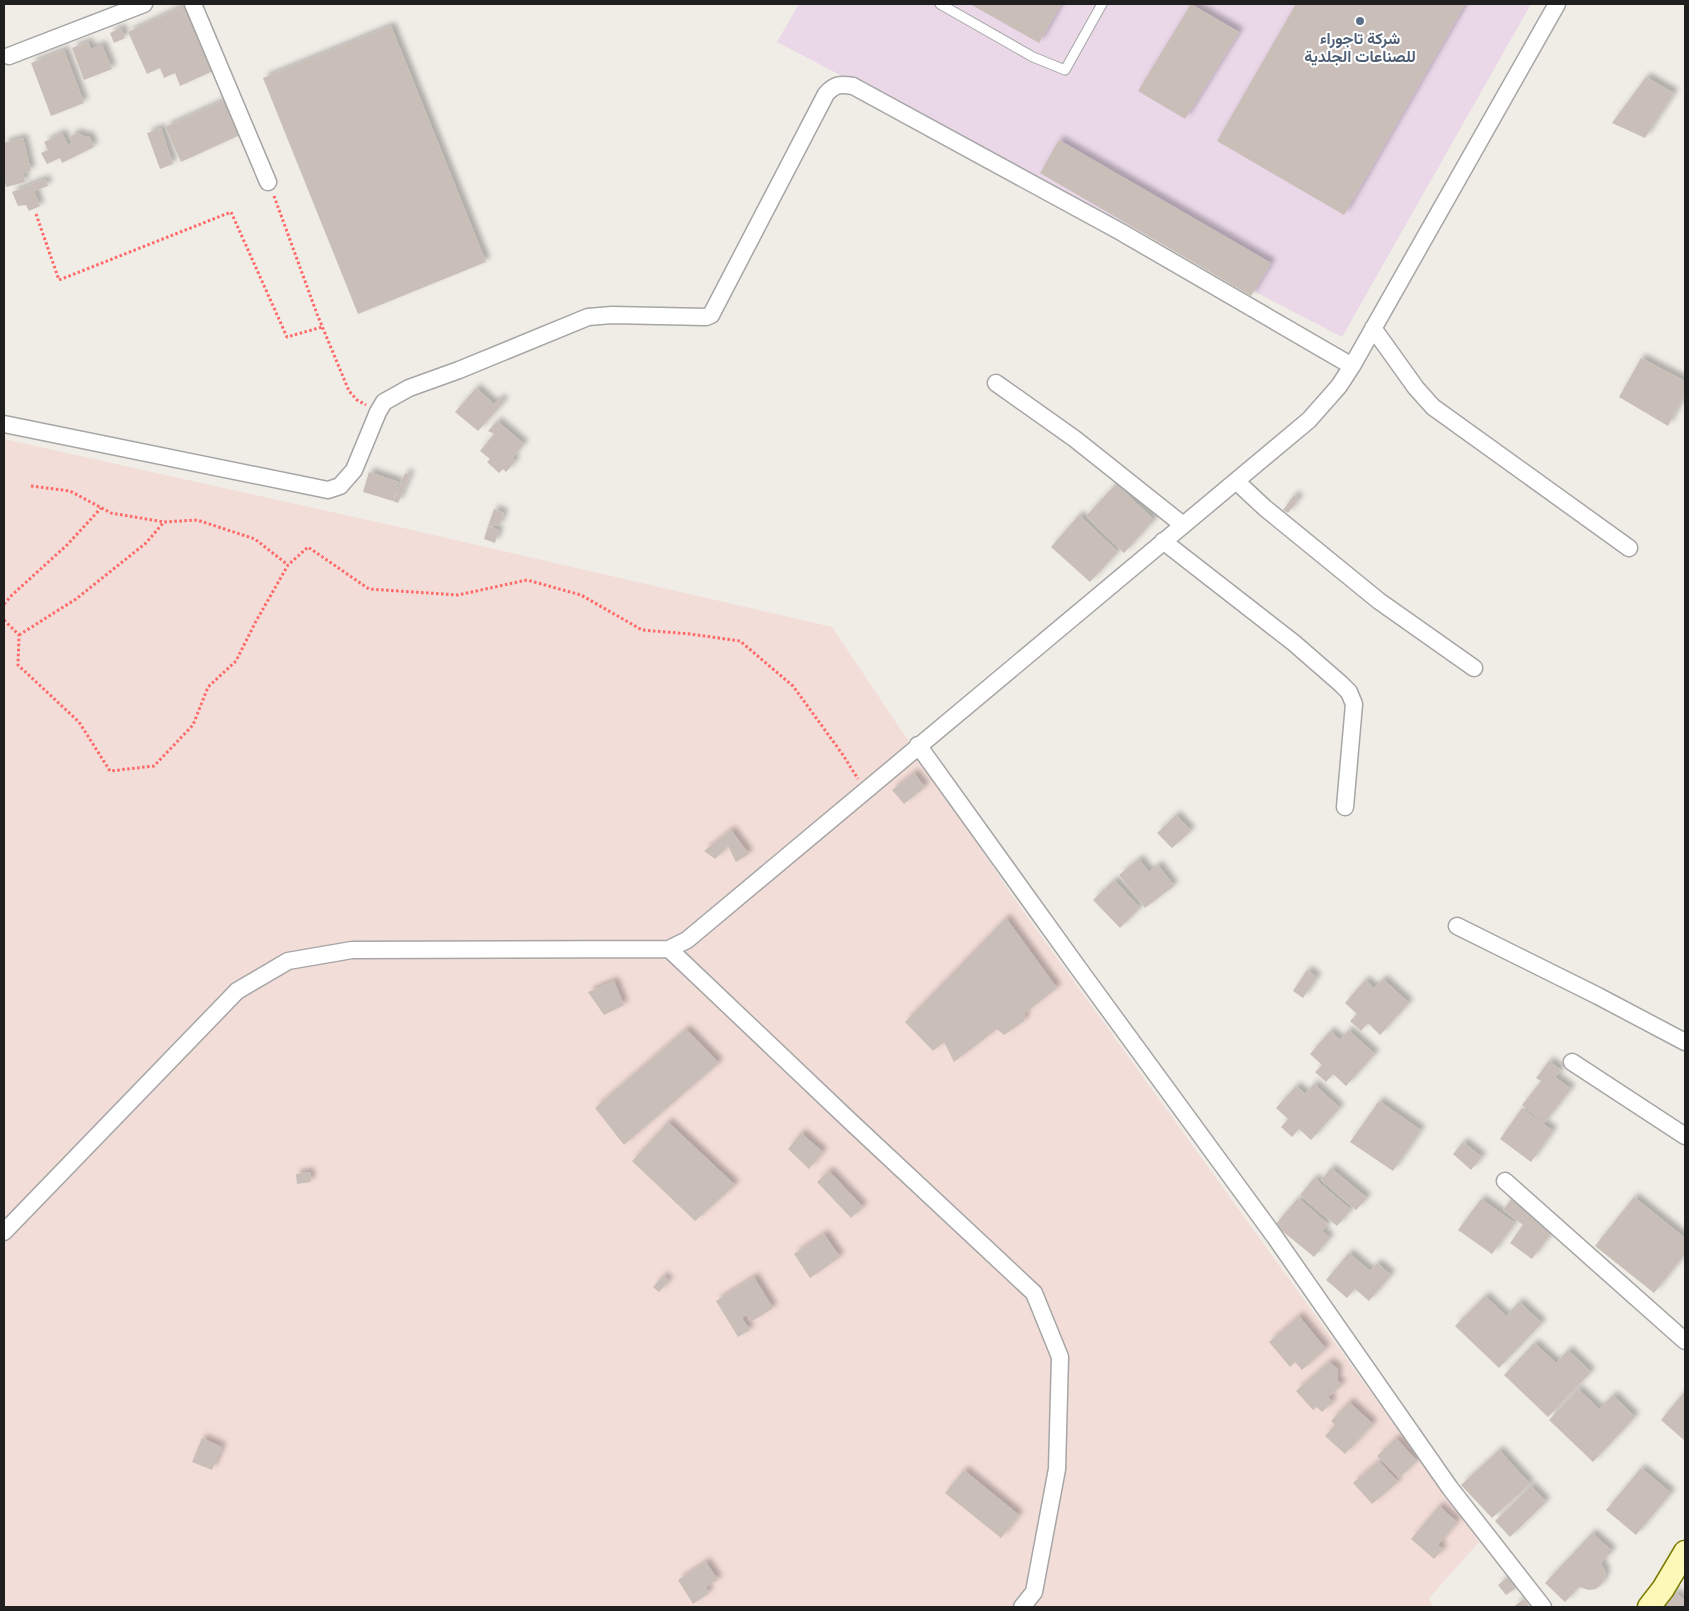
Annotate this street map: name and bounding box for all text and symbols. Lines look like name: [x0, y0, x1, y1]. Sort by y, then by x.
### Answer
marker: شركة تاجوراء للصناعات الجلدية: [1354, 15, 1366, 27]
place label: شركة تاجوراء للصناعات الجلدية: [1304, 27, 1416, 67]

